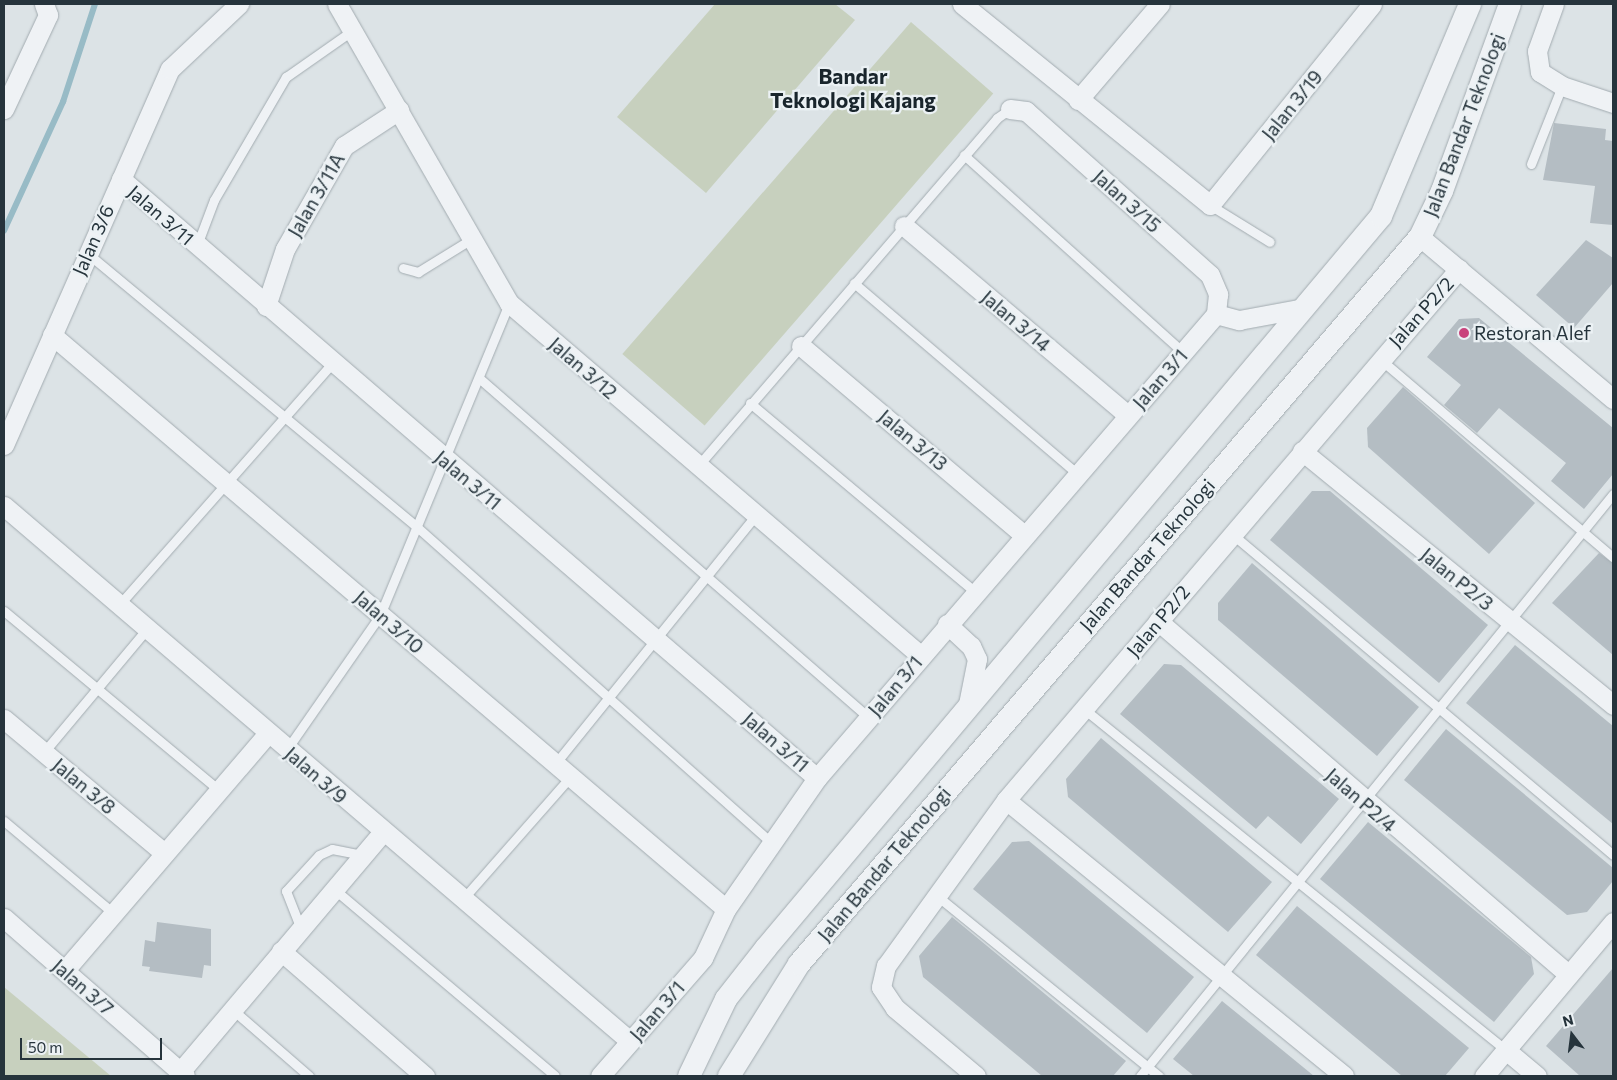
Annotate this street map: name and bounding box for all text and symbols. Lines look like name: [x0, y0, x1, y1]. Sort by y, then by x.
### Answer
street label: Jalan Bandar Teknologi: [1418, 30, 1510, 220]
district label: Bandar Teknologi Kajang: [770, 63, 936, 113]
street label: Jalan 3/19: [1257, 65, 1327, 145]
street label: Jalan 3/11A: [283, 149, 349, 241]
street label: Jalan 3/15: [1089, 165, 1165, 237]
street label: Jalan 3/11: [123, 180, 199, 250]
street label: Jalan 3/6: [67, 201, 119, 279]
street label: Jalan P2/2: [1384, 272, 1458, 352]
street label: Jalan 3/14: [977, 286, 1055, 356]
place label: Restoran Alef: [1474, 322, 1591, 344]
marker: Restoran Alef: [1458, 327, 1470, 339]
street label: Jalan 3/12: [544, 332, 622, 404]
street label: Jalan 3/1: [1128, 344, 1192, 414]
street label: Jalan 3/13: [874, 405, 952, 475]
street label: Jalan 3/11: [430, 446, 506, 514]
street label: Jalan Bandar Teknologi: [1075, 474, 1219, 636]
street label: Jalan P2/3: [1416, 543, 1498, 615]
street label: Jalan P2/2: [1122, 581, 1194, 661]
street label: Jalan 3/10: [350, 586, 428, 658]
street label: Jalan 3/1: [863, 651, 927, 721]
street label: Jalan 3/11: [738, 707, 814, 777]
street label: Jalan 3/9: [280, 742, 352, 808]
street label: Jalan 3/8: [48, 753, 120, 819]
street label: Jalan P2/4: [1321, 763, 1401, 837]
street label: Jalan Bandar Teknologi: [813, 782, 955, 946]
street label: Jalan 3/7: [48, 954, 118, 1020]
street label: Jalan 3/1: [625, 976, 689, 1046]
north arrow: [1547, 1010, 1597, 1060]
text: N: [1561, 1010, 1575, 1030]
scale bar: [22, 1028, 165, 1060]
text: 50 m: [28, 1038, 62, 1056]

